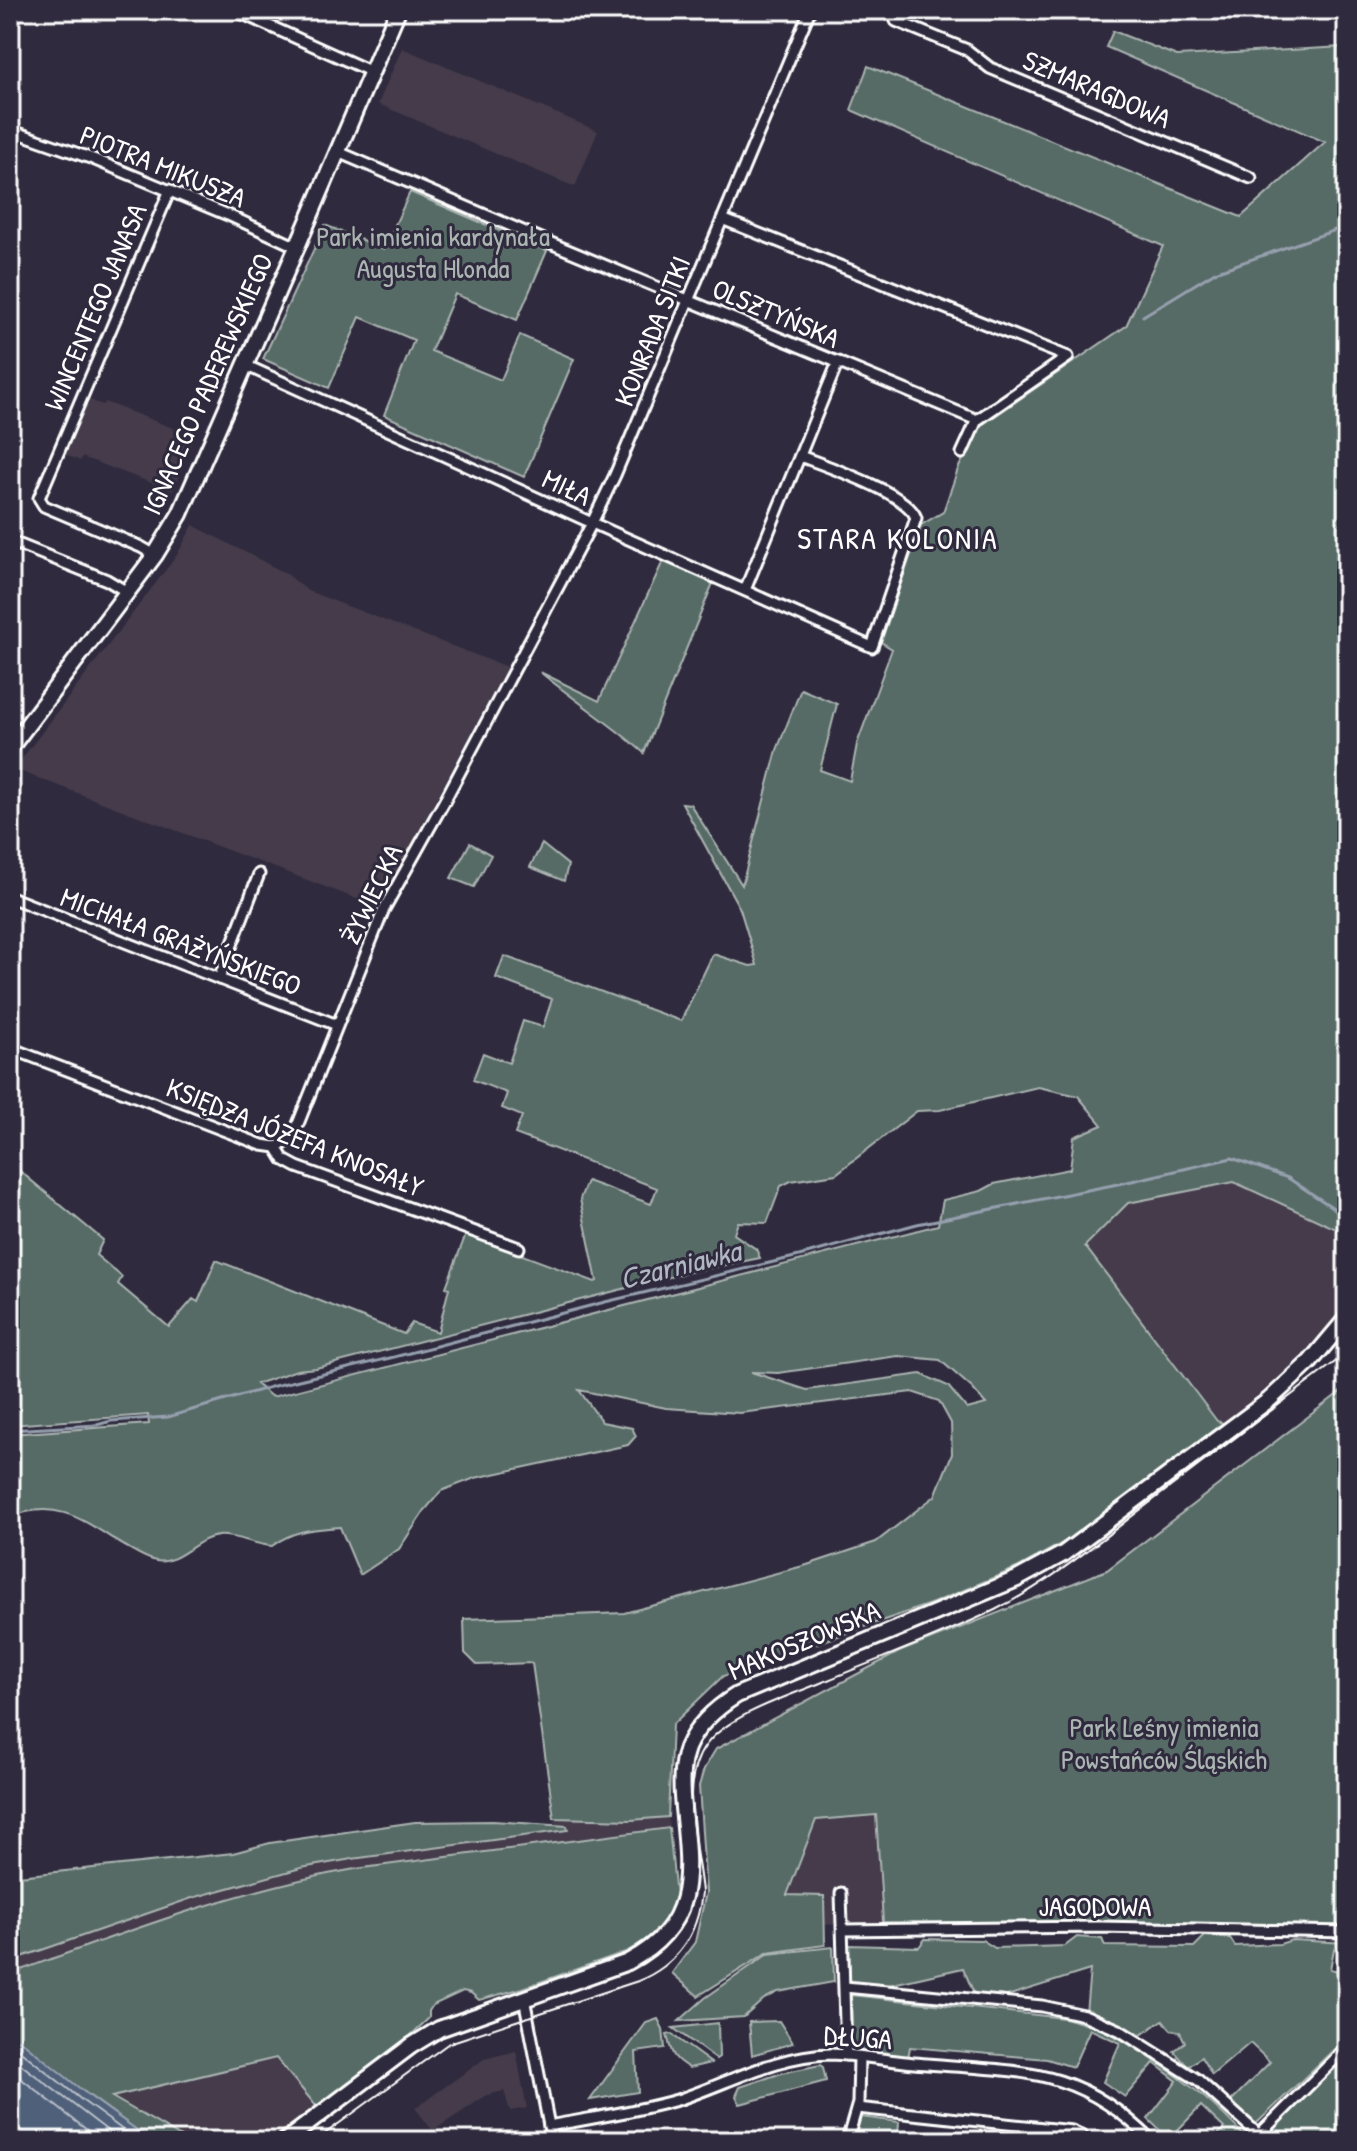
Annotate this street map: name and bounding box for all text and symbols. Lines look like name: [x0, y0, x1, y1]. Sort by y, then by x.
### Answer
street label: SZMARAGDOWA: [1017, 41, 1177, 137]
street label: PIOTRA MIKUSZA: [75, 116, 252, 217]
street label: WINCENTEGO JANASA: [34, 197, 156, 416]
park label: Park imienia kardynała Augusta Hlonda: [316, 217, 550, 287]
street label: IGNACEGO PADEREWSKIEGO: [132, 247, 282, 521]
street label: KONRADA SITKI: [605, 250, 699, 412]
street label: OLSZTYŃSKA: [707, 269, 846, 357]
street label: MIŁA: [537, 459, 598, 515]
district label: STARA KOLONIA: [797, 518, 999, 558]
street label: ŻYWIECKA: [331, 838, 412, 950]
street label: MICHAŁA GRAŻYŃSKIEGO: [55, 878, 307, 1004]
street label: KSIĘDZA JÓZEFA KNOSAŁY: [161, 1068, 430, 1206]
water label: Czarniawka: [616, 1229, 748, 1298]
street label: MAKOSZOWSKA: [722, 1591, 886, 1689]
park label: Park Leśny imienia Powstańców Śląskich: [1061, 1708, 1267, 1778]
street label: JAGODOWA: [1039, 1887, 1152, 1925]
street label: DŁUGA: [823, 2016, 894, 2058]

